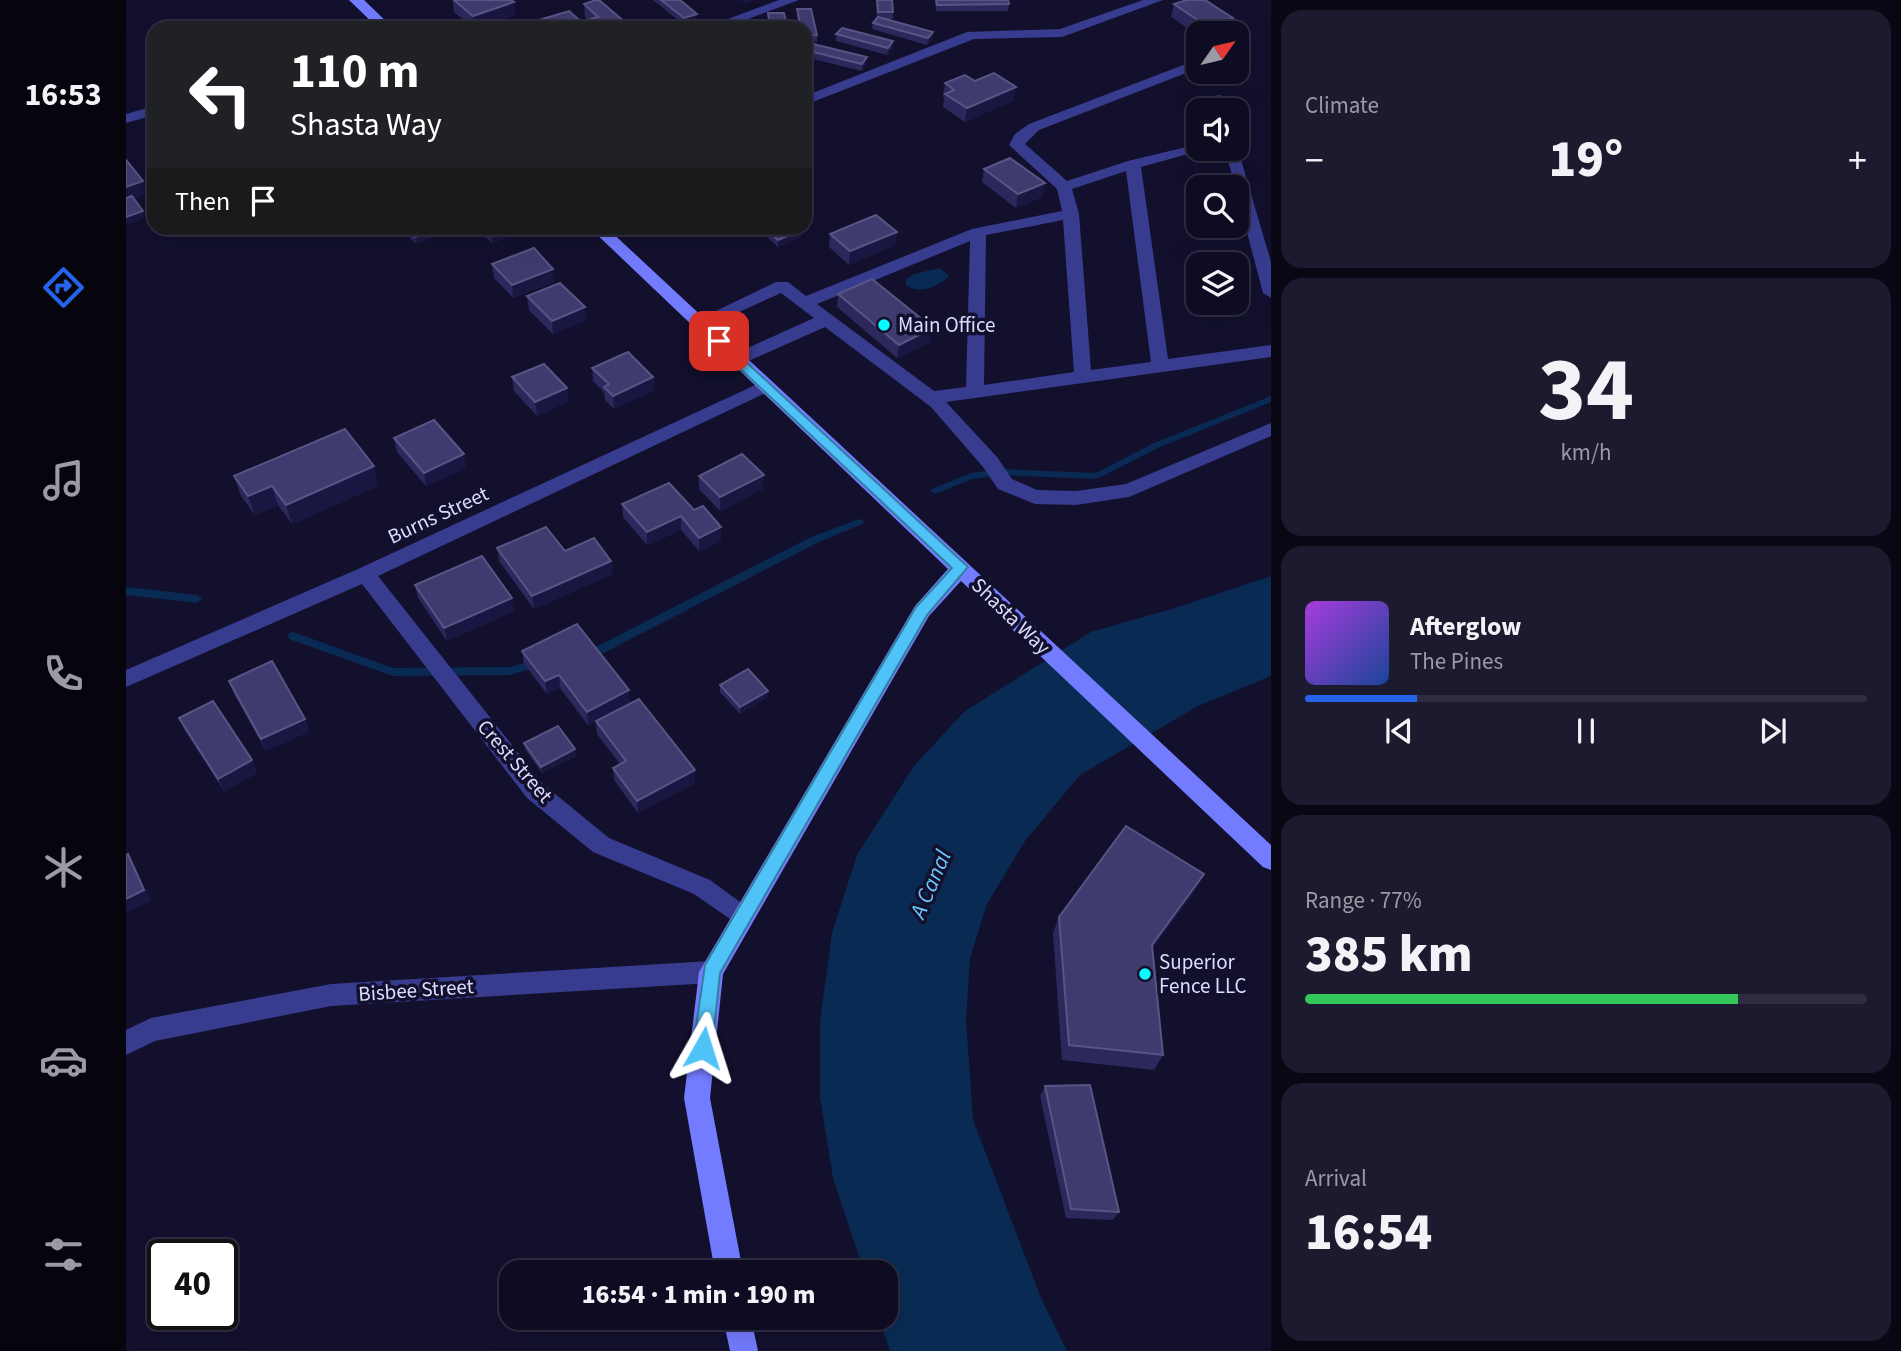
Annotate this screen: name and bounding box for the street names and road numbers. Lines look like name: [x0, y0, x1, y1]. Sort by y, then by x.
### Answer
street label: Burns Street: [383, 479, 493, 551]
street label: Shasta Way: [965, 571, 1057, 662]
street label: Crest Street: [470, 713, 560, 809]
street label: Bisbee Street: [357, 971, 475, 1009]

